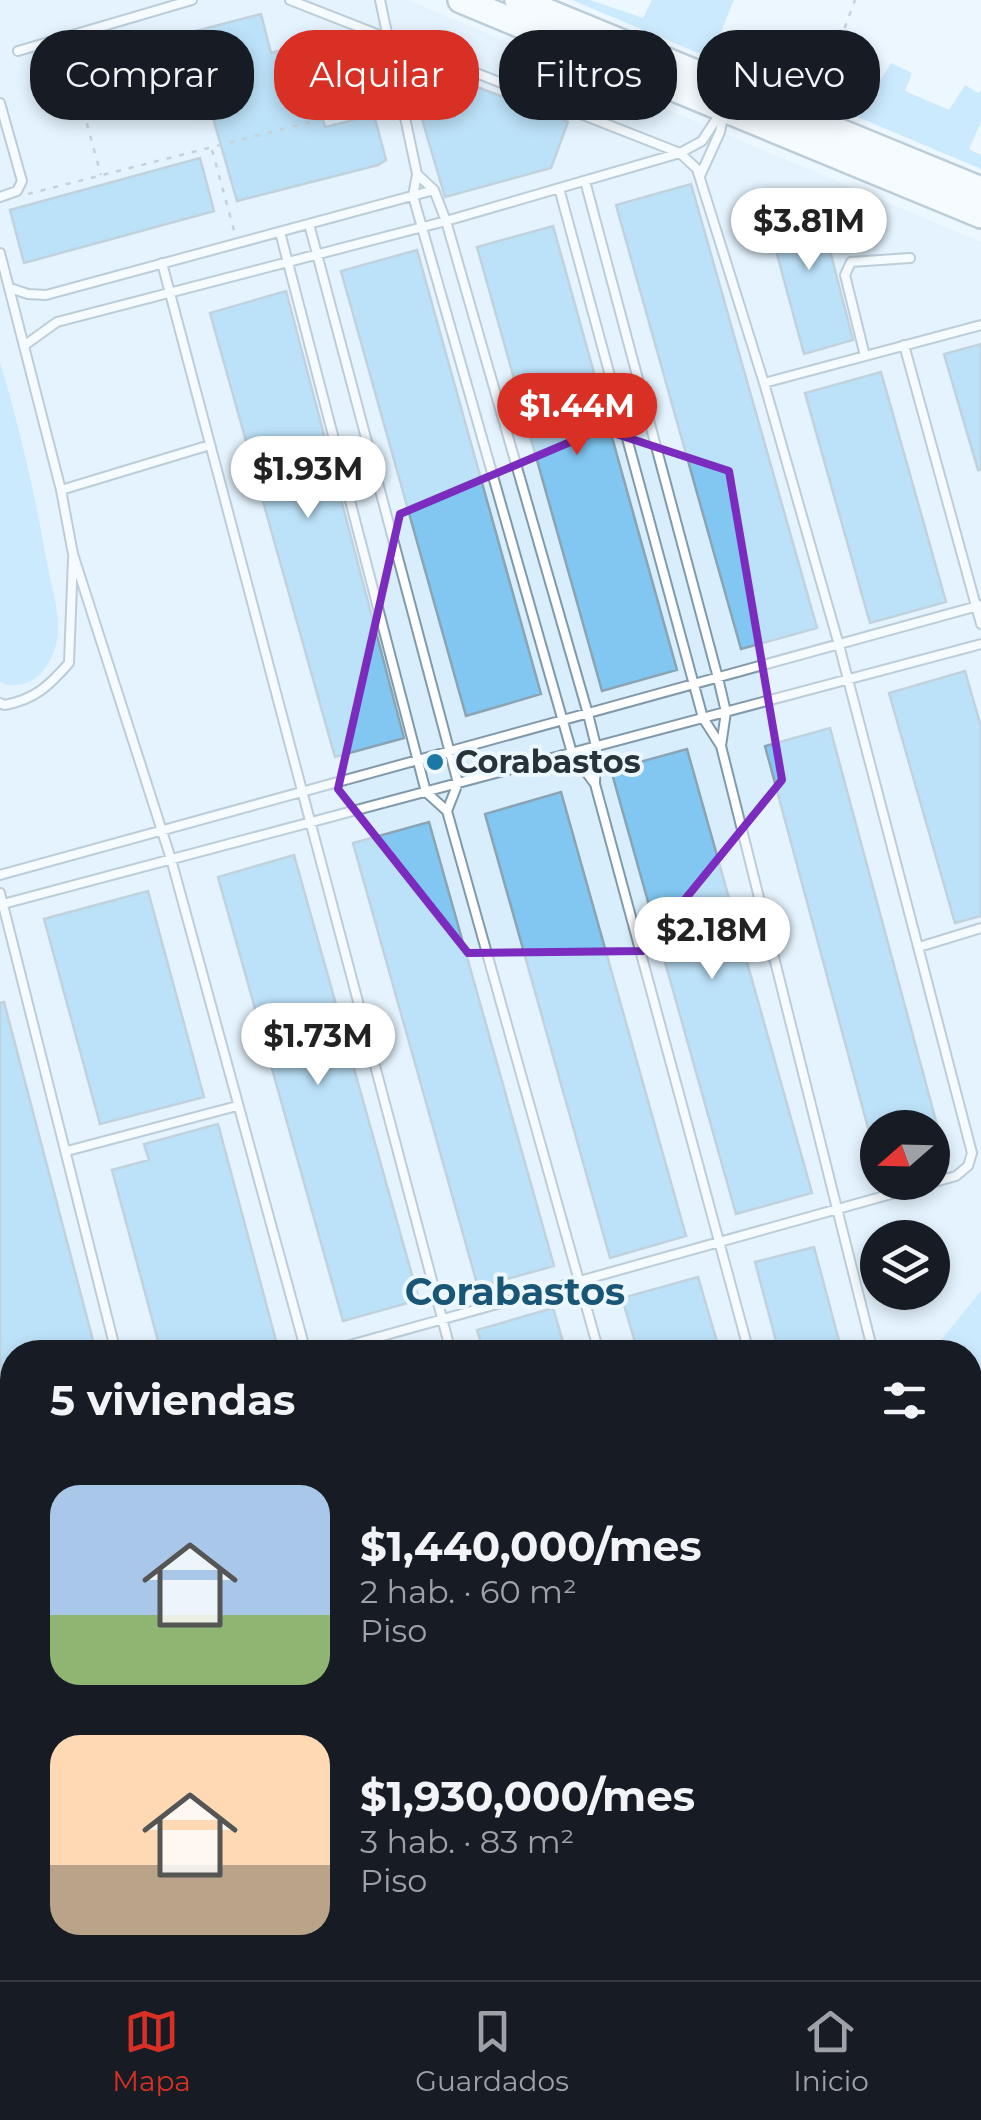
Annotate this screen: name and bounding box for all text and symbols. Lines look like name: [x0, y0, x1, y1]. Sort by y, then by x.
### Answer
chip: Comprar: [30, 30, 254, 120]
chip: Alquilar: [274, 30, 479, 120]
chip: Filtros: [499, 30, 677, 120]
chip: Nuevo: [697, 30, 880, 120]
pin: $3.81M: [728, 188, 890, 273]
text: $3.81M: [753, 201, 865, 240]
pin: $1.44M: [496, 373, 658, 458]
text: $1.44M: [519, 386, 635, 425]
pin: $1.93M: [227, 436, 389, 521]
text: $1.93M: [253, 449, 363, 488]
place label: Corabastos: [455, 742, 641, 781]
marker: Corabastos: [424, 751, 446, 773]
pin: $2.18M: [631, 897, 793, 982]
text: $2.18M: [656, 910, 768, 949]
pin: $1.73M: [237, 1003, 399, 1088]
text: $1.73M: [263, 1016, 373, 1055]
north arrow: [860, 1110, 950, 1200]
map controls: [860, 1110, 950, 1310]
button: layers: [860, 1220, 950, 1310]
district label: Corabastos: [405, 1268, 625, 1315]
icon: filters: [877, 1373, 932, 1428]
text: 5 viviendas: [50, 1374, 295, 1426]
text: $1,440,000/mes: [360, 1520, 702, 1572]
icon: home: [130, 1525, 250, 1645]
text: 2 hab. · 60 m²: [360, 1572, 577, 1611]
text: Piso: [360, 1611, 427, 1650]
text: $1,930,000/mes: [360, 1770, 695, 1822]
icon: home: [130, 1775, 250, 1895]
text: 3 hab. · 83 m²: [360, 1822, 574, 1861]
text: Piso: [360, 1861, 427, 1900]
tab: Mapa: [112, 2004, 191, 2098]
tab: Guardados: [415, 2004, 569, 2098]
tab: Inicio: [793, 2004, 869, 2098]

